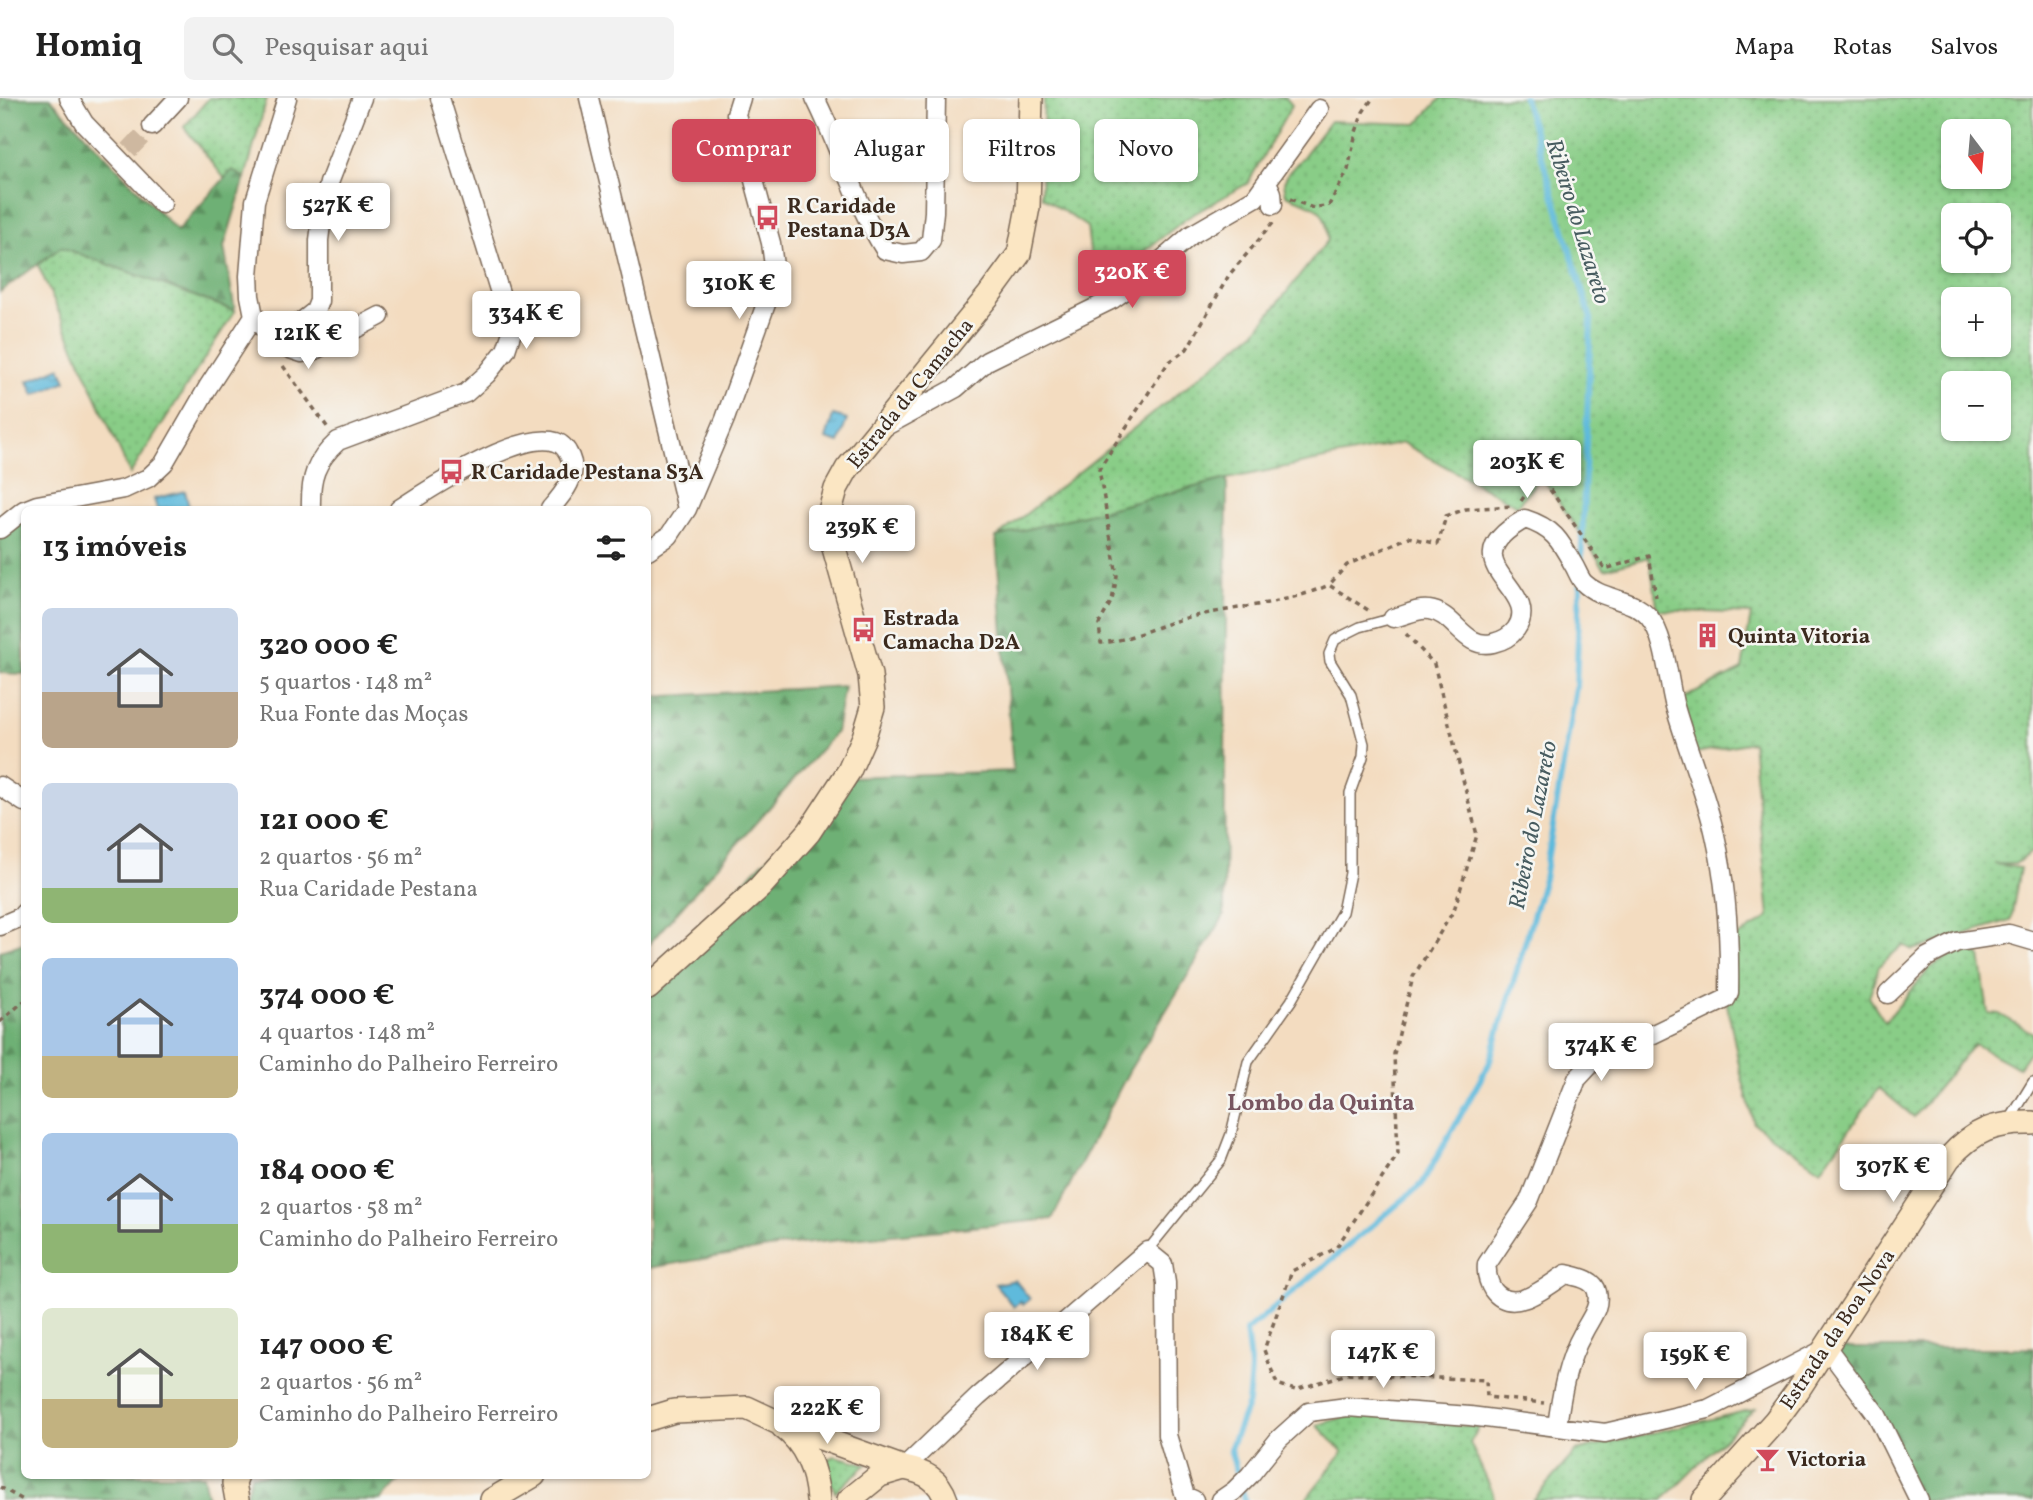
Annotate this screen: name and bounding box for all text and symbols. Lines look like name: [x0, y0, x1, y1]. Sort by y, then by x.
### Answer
search box: [184, 17, 674, 80]
text: Homiq: [35, 25, 142, 71]
icon: search: [208, 29, 246, 67]
text: Pesquisar aqui: [264, 30, 429, 66]
text: Mapa: [1735, 31, 1795, 65]
text: Rotas: [1833, 31, 1892, 65]
text: Salvos: [1930, 31, 1998, 65]
chip: Comprar: [672, 119, 816, 182]
chip: Alugar: [830, 119, 949, 182]
chip: Filtros: [963, 119, 1080, 182]
chip: Novo: [1094, 119, 1198, 182]
north arrow: [1941, 119, 2011, 189]
map controls: [1941, 119, 2011, 441]
water label: Ribeiro do Lazareto: [1537, 135, 1618, 309]
pin: 527K €: [281, 184, 395, 243]
text: 527K €: [302, 190, 374, 222]
place label: R Caridade Pestana D3A: [787, 193, 910, 246]
button: locate: [1941, 203, 2011, 273]
bus stop icon: R Caridade Pestana D3A: [753, 204, 781, 232]
pin: 320K €: [1075, 250, 1189, 310]
text: 320K €: [1094, 257, 1170, 289]
pin: 310K €: [682, 262, 796, 321]
text: 310K €: [702, 268, 776, 300]
button: +: [1941, 287, 2011, 357]
pin: 334K €: [469, 292, 583, 351]
text: 334K €: [488, 298, 564, 330]
pin: 121K €: [251, 312, 365, 371]
street label: Estrada da Camacha: [841, 312, 981, 475]
text: 121K €: [274, 318, 342, 350]
button: −: [1941, 371, 2011, 441]
pin: 203K €: [1470, 440, 1584, 500]
text: 203K €: [1489, 447, 1565, 479]
bus stop icon: R Caridade Pestana S3A: [437, 458, 465, 486]
place label: R Caridade Pestana S3A: [471, 459, 703, 488]
pin: 239K €: [805, 505, 919, 565]
text: 239K €: [825, 512, 899, 544]
text: 13 imóveis: [42, 527, 187, 569]
icon: filters: [592, 529, 630, 567]
place label: Estrada Camacha D2A: [883, 605, 1020, 658]
bus stop icon: Estrada Camacha D2A: [849, 616, 877, 644]
building icon: Quinta Vitoria: [1694, 622, 1722, 650]
place label: Quinta Vitoria: [1728, 623, 1870, 652]
text: 320 000 €: [259, 625, 398, 667]
icon: home: [98, 636, 182, 720]
text: 5 quartos · 148 m²: [259, 667, 432, 699]
text: Rua Fonte das Moças: [259, 699, 468, 731]
water label: Ribeiro do Lazareto: [1502, 738, 1566, 912]
text: 121 000 €: [259, 800, 389, 842]
icon: home: [98, 811, 182, 895]
text: 2 quartos · 56 m²: [259, 842, 422, 874]
text: Rua Caridade Pestana: [259, 874, 478, 906]
text: 374 000 €: [259, 975, 395, 1017]
icon: home: [98, 986, 182, 1070]
text: 4 quartos · 148 m²: [259, 1017, 435, 1049]
pin: 374K €: [1544, 1024, 1658, 1083]
text: 374K €: [1564, 1030, 1638, 1062]
text: Caminho do Palheiro Ferreiro: [259, 1049, 558, 1081]
district label: Lombo da Quinta: [1227, 1088, 1415, 1120]
pin: 307K €: [1836, 1144, 1950, 1204]
text: 184 000 €: [259, 1150, 395, 1192]
text: 307K €: [1856, 1151, 1930, 1183]
icon: home: [98, 1161, 182, 1245]
text: 2 quartos · 58 m²: [259, 1192, 422, 1224]
text: Caminho do Palheiro Ferreiro: [259, 1224, 558, 1256]
street label: Estrada da Boa Nova: [1774, 1244, 1903, 1416]
pin: 184K €: [980, 1312, 1094, 1372]
text: 184K €: [1000, 1319, 1074, 1351]
text: 147 000 €: [259, 1325, 393, 1367]
pin: 147K €: [1326, 1330, 1440, 1390]
pin: 159K €: [1638, 1332, 1752, 1392]
icon: home: [98, 1336, 182, 1420]
text: 147K €: [1347, 1337, 1419, 1369]
text: 159K €: [1660, 1339, 1731, 1371]
text: 2 quartos · 56 m²: [259, 1367, 422, 1399]
pin: 222K €: [770, 1386, 884, 1446]
text: 222K €: [790, 1393, 864, 1425]
text: Caminho do Palheiro Ferreiro: [259, 1399, 558, 1431]
bar icon: Victoria: [1753, 1445, 1781, 1473]
place label: Victoria: [1787, 1446, 1866, 1475]

